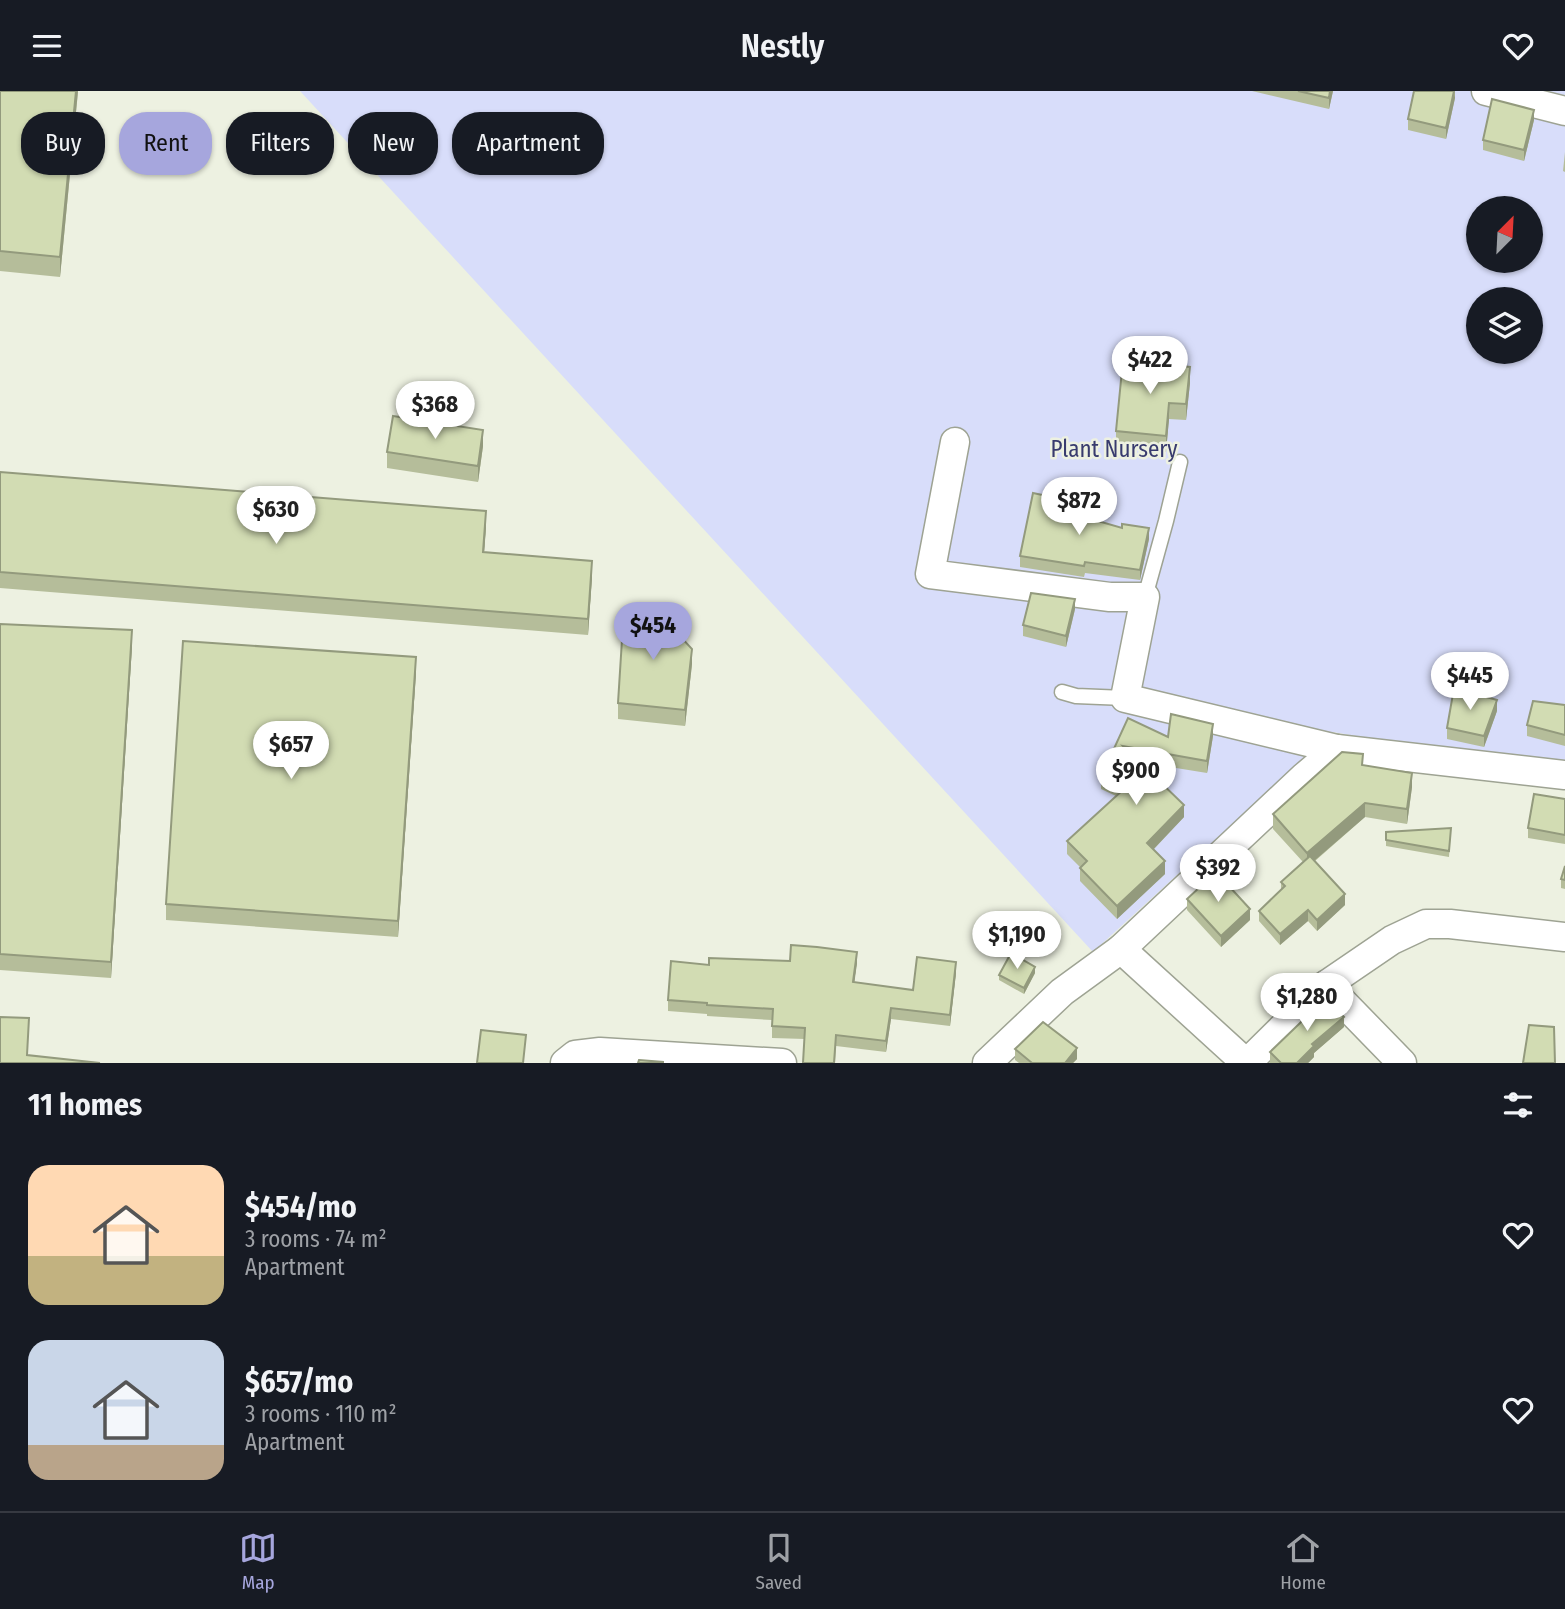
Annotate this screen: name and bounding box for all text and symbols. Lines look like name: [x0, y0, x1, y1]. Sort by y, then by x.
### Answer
icon: menu: [28, 27, 66, 65]
text: Nestly: [741, 27, 824, 65]
icon: heart: [1499, 27, 1537, 65]
chip: Buy: [21, 112, 105, 175]
chip: Rent: [119, 112, 212, 175]
chip: Filters: [226, 112, 334, 175]
chip: New: [348, 112, 438, 175]
chip: Apartment: [452, 112, 604, 175]
north arrow: [1466, 196, 1544, 273]
map controls: [1466, 196, 1543, 364]
button: layers: [1466, 287, 1543, 364]
pin: $422: [1109, 337, 1191, 396]
text: $422: [1128, 345, 1172, 373]
pin: $368: [394, 381, 476, 441]
text: $368: [412, 390, 458, 418]
park label: Plant Nursery: [1050, 435, 1178, 463]
pin: $872: [1038, 477, 1120, 537]
text: $872: [1057, 486, 1101, 514]
pin: $630: [235, 487, 317, 546]
text: $630: [253, 495, 299, 523]
pin: $454: [612, 603, 694, 662]
text: $454: [630, 611, 676, 639]
pin: $445: [1429, 653, 1511, 712]
text: $445: [1447, 661, 1493, 689]
pin: $657: [250, 721, 332, 781]
text: $657: [269, 730, 313, 758]
pin: $900: [1095, 747, 1177, 807]
text: $900: [1112, 756, 1160, 784]
pin: $392: [1177, 845, 1259, 904]
text: $392: [1196, 853, 1240, 881]
pin: $1,190: [960, 911, 1074, 971]
text: $1,190: [988, 920, 1046, 948]
pin: $1,280: [1250, 974, 1364, 1033]
text: $1,280: [1277, 982, 1337, 1010]
icon: filters: [1499, 1086, 1537, 1124]
text: 11 homes: [28, 1087, 142, 1123]
text: $454/mo: [245, 1189, 357, 1225]
icon: home: [84, 1193, 168, 1277]
icon: heart: [1499, 1216, 1537, 1254]
text: 3 rooms · 74 m²: [245, 1225, 387, 1253]
text: Apartment: [245, 1253, 345, 1281]
text: $657/mo: [245, 1364, 353, 1400]
icon: home: [84, 1368, 168, 1452]
icon: heart: [1499, 1391, 1537, 1429]
text: 3 rooms · 110 m²: [245, 1400, 396, 1428]
text: Apartment: [245, 1428, 345, 1456]
tab: Map: [239, 1529, 277, 1594]
tab: Saved: [756, 1529, 802, 1594]
tab: Home: [1280, 1529, 1326, 1594]

